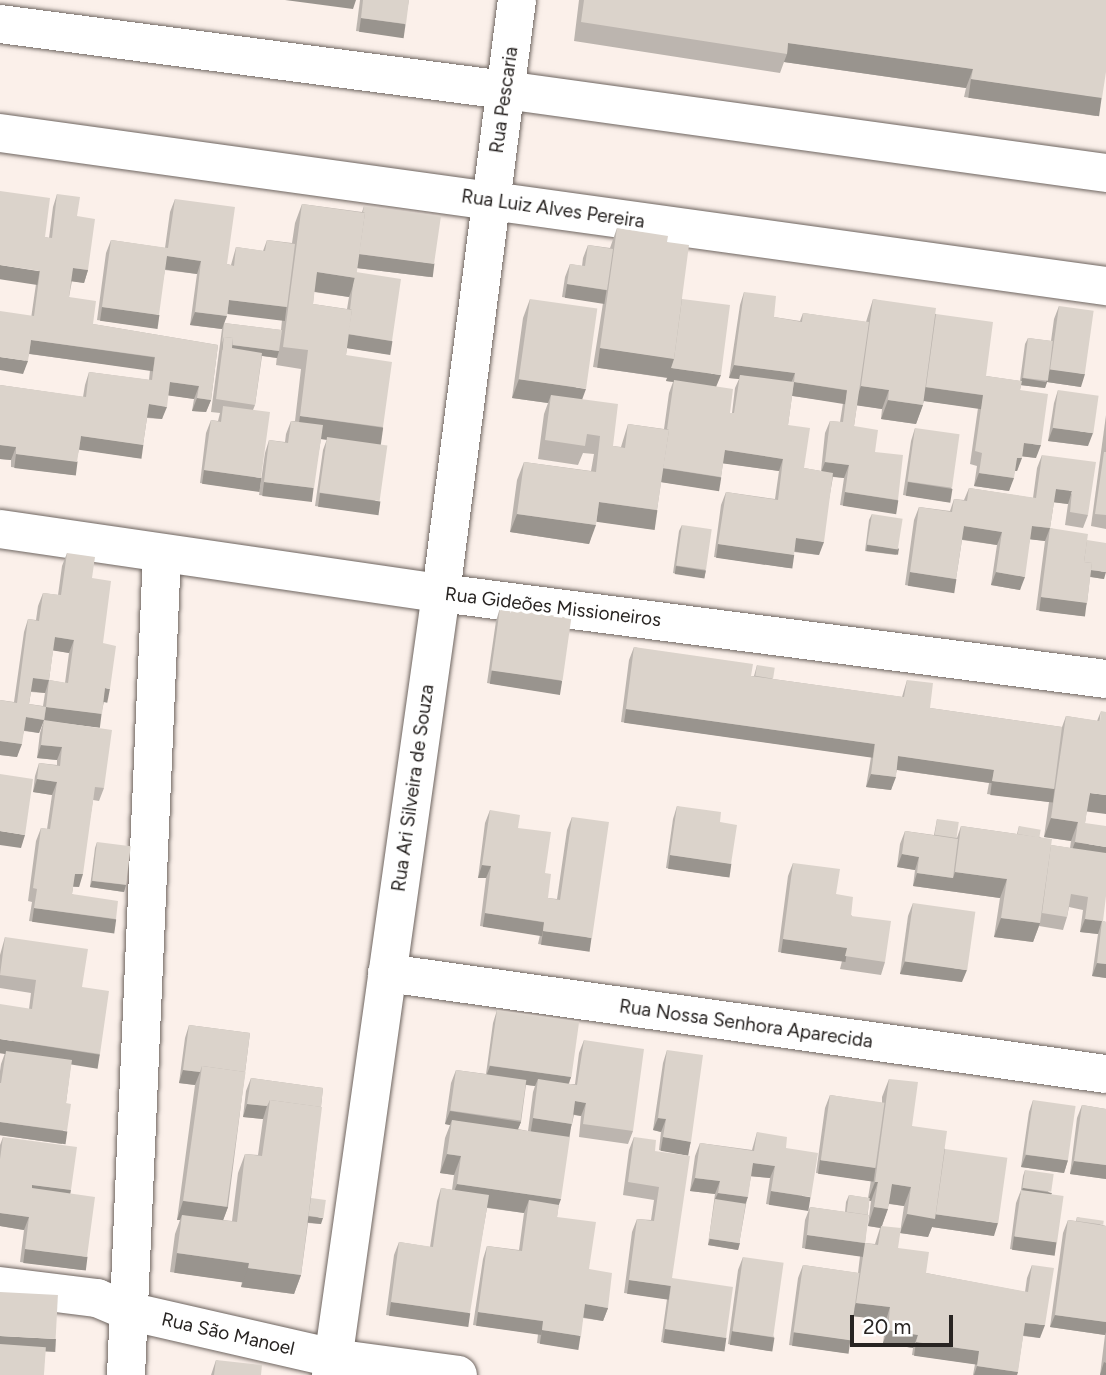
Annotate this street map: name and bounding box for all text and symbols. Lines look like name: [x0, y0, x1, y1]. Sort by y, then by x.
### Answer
street label: Rua Pescaria: [485, 45, 523, 155]
street label: Rua Luiz Alves Pereira: [460, 185, 646, 233]
street label: Rua Gideões Missioneiros: [444, 582, 662, 632]
street label: Rua Ari Silveira de Souza: [387, 683, 439, 893]
street label: Rua Nossa Senhora Aparecida: [618, 995, 874, 1053]
scale bar: [854, 1302, 957, 1346]
street label: Rua São Manoel: [159, 1308, 297, 1360]
text: 20 m: [863, 1314, 911, 1339]

